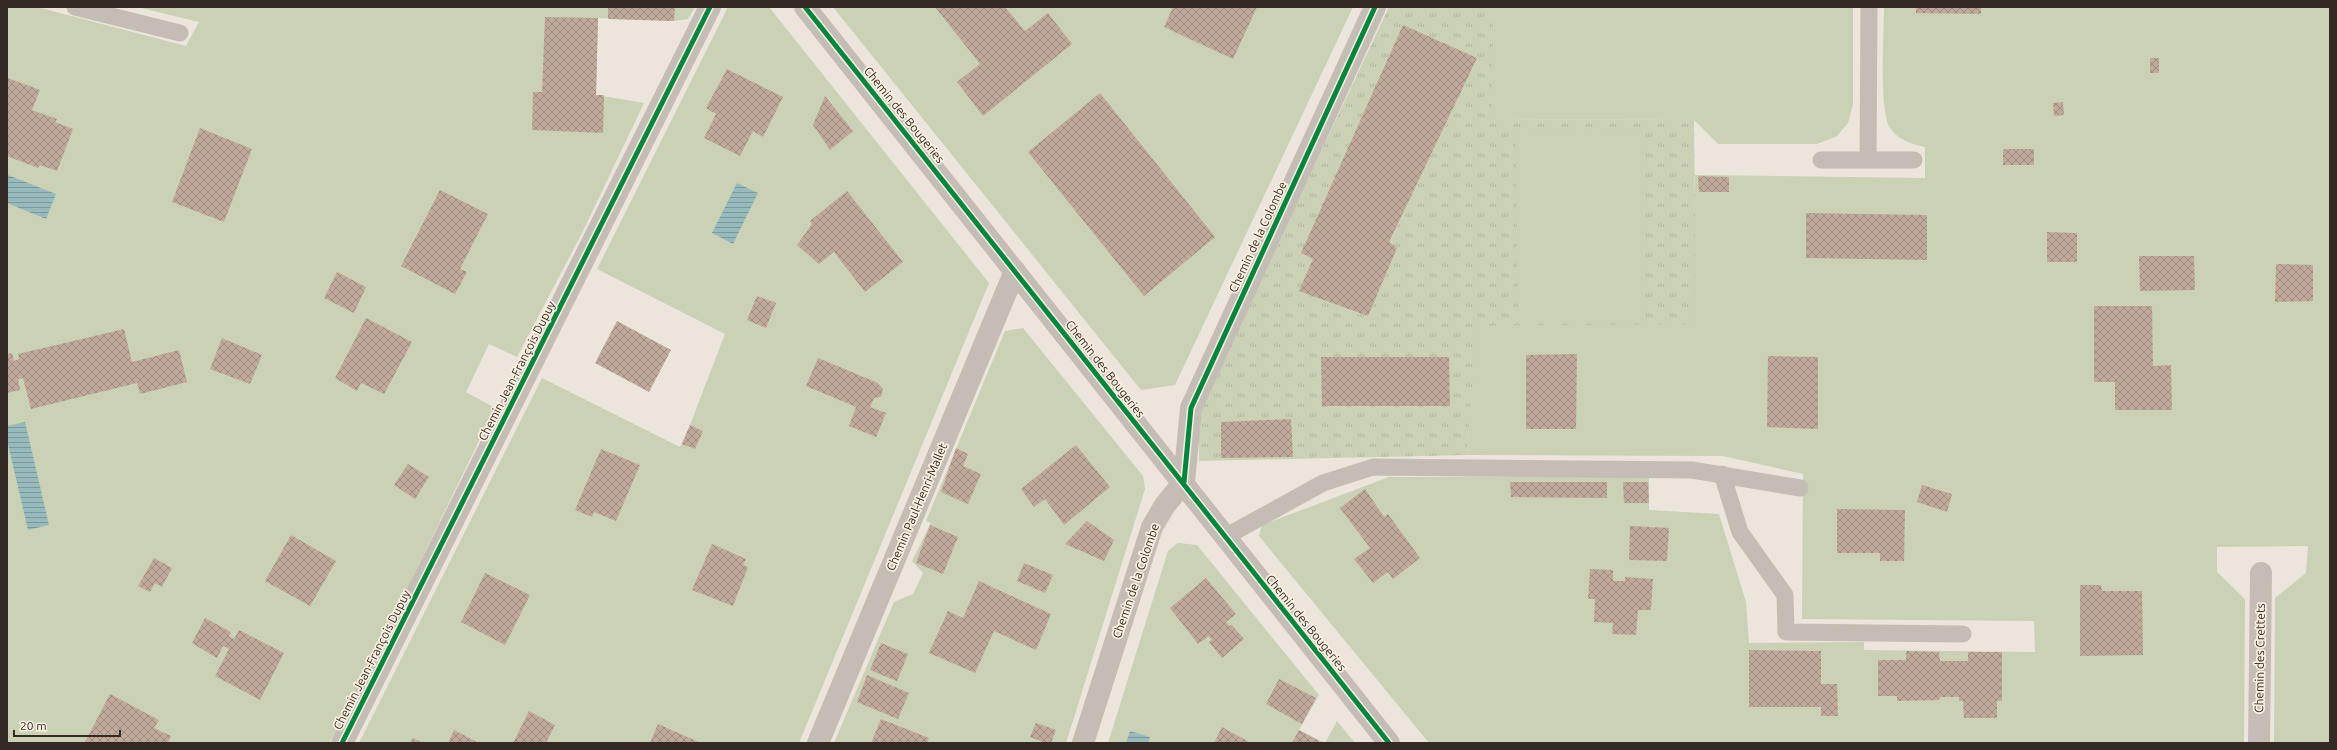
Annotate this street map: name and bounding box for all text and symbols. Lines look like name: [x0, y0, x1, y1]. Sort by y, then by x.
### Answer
street label: Chemin des Bougeries: [862, 64, 947, 165]
street label: Chemin de la Colombe: [1226, 179, 1289, 294]
street label: Chemin Jean-François Dupuy: [476, 299, 558, 443]
street label: Chemin des Bougeries: [1063, 318, 1147, 420]
street label: Chemin Paul-Henri-Mallet: [884, 441, 949, 573]
street label: Chemin de la Colombe: [1110, 522, 1161, 640]
street label: Chemin des Bougeries: [1264, 572, 1349, 673]
street label: Chemin Jean-François Dupuy: [331, 588, 413, 732]
street label: Chemin des Crettets: [2252, 603, 2267, 713]
scale bar: [14, 712, 120, 738]
text: 20 m: [20, 719, 47, 732]

